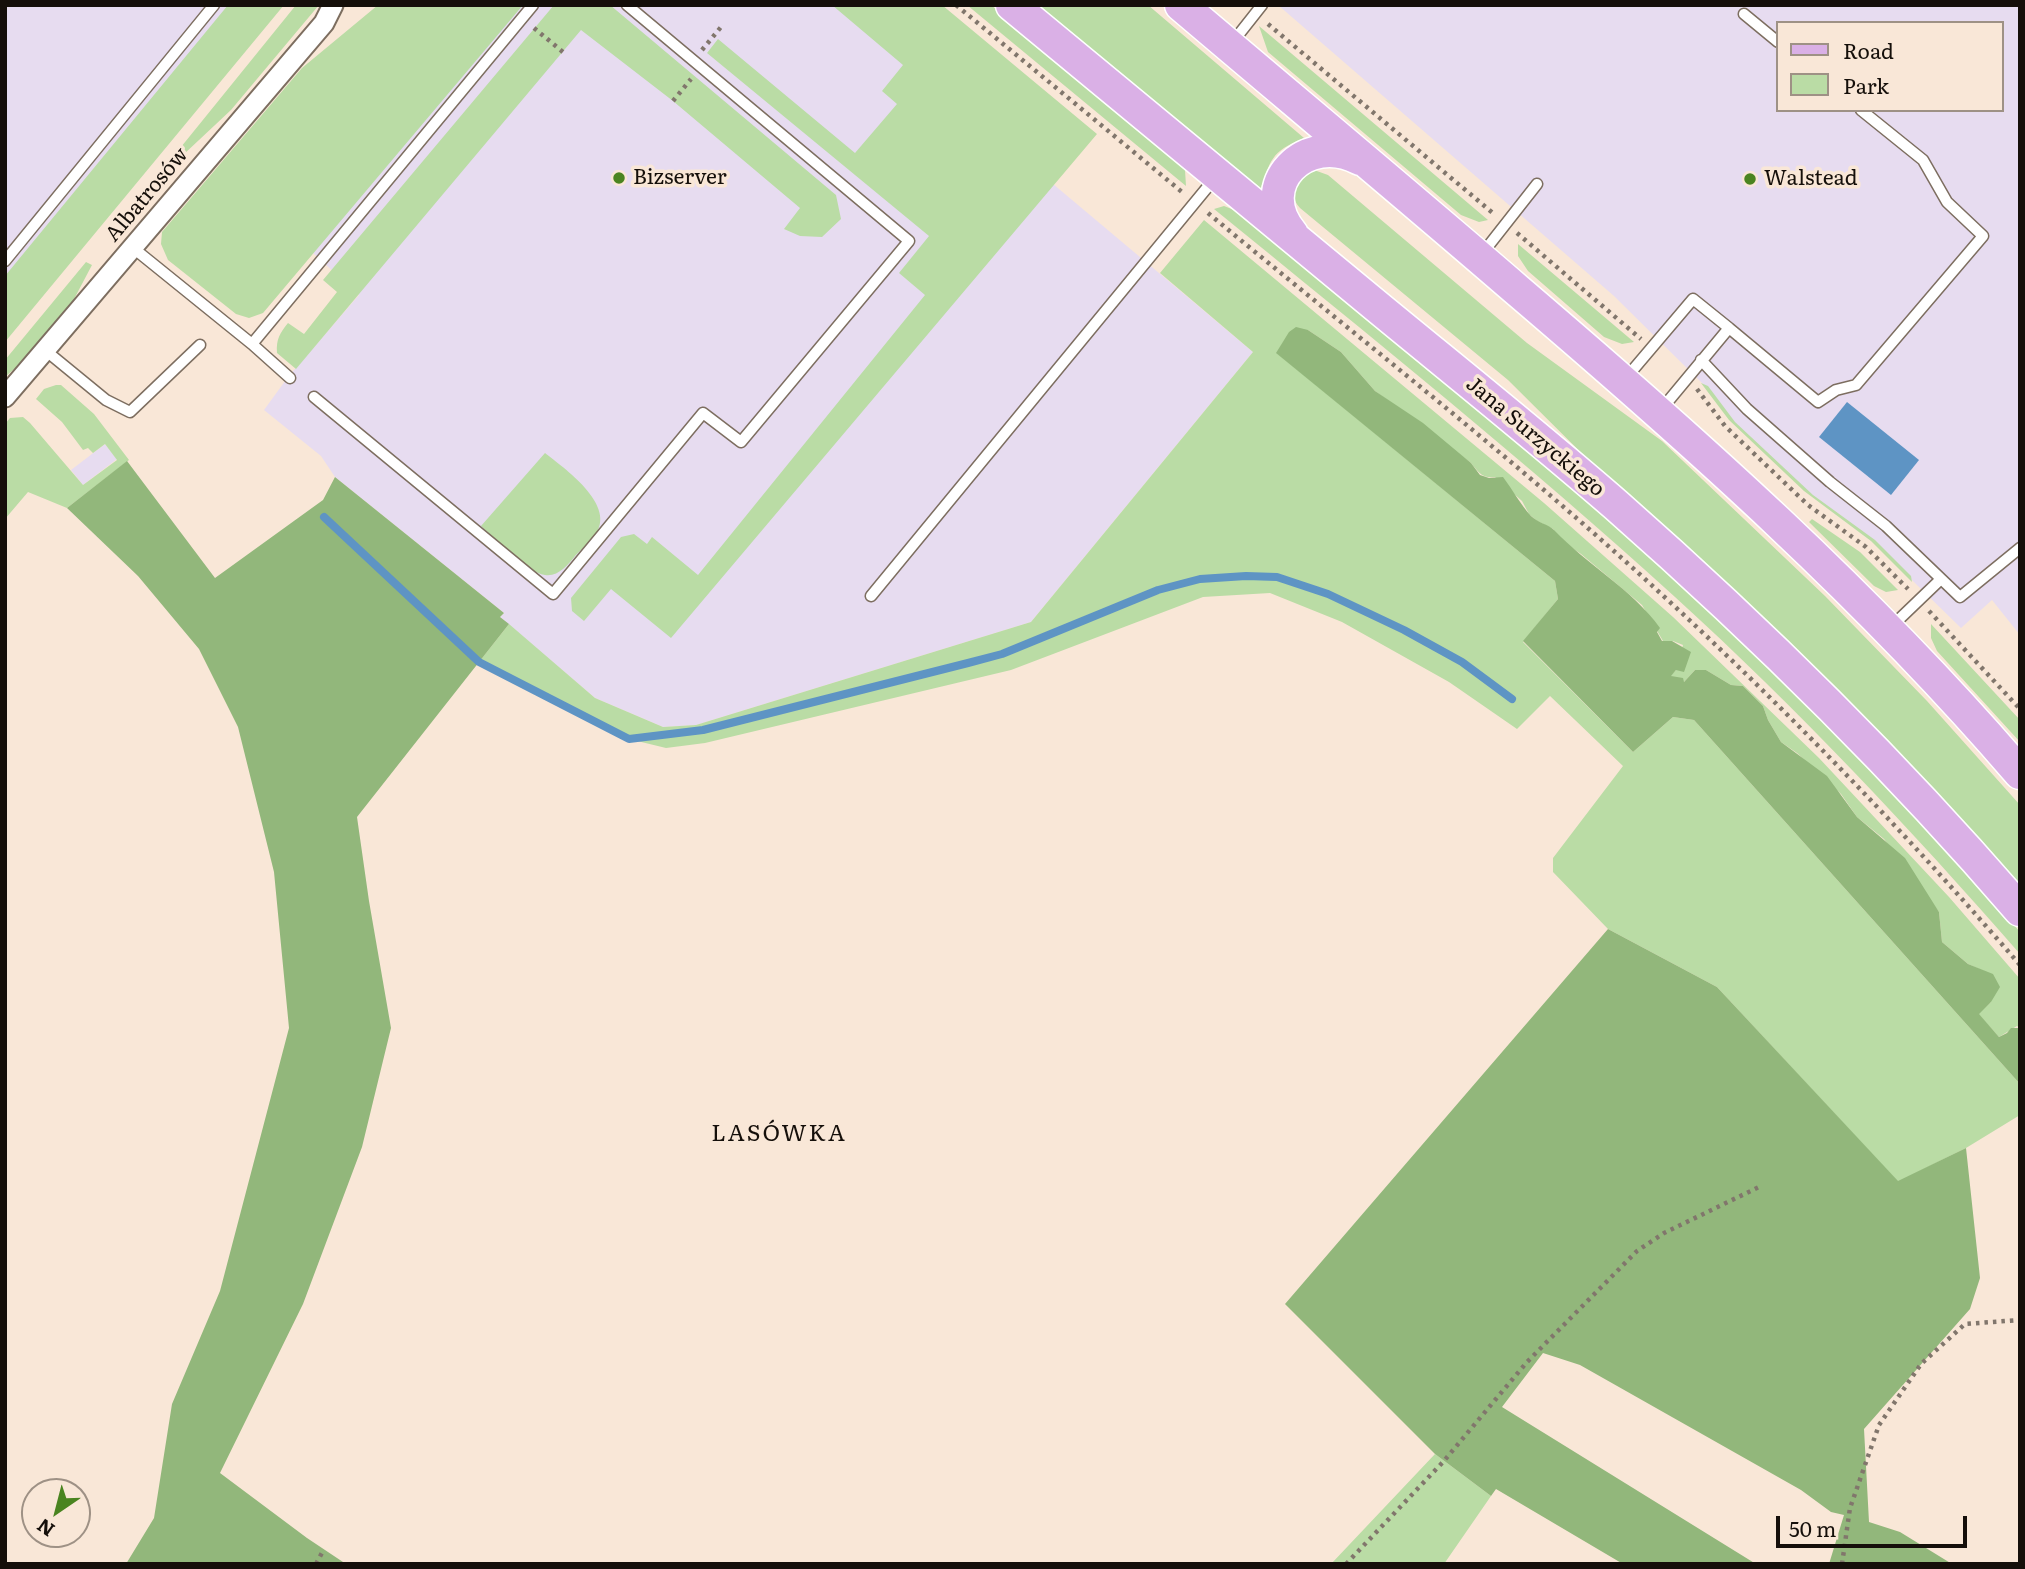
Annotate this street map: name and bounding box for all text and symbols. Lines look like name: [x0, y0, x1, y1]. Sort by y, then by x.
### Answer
legend: [1776, 21, 2004, 112]
text: Road: [1843, 34, 1894, 65]
text: Park: [1843, 69, 1889, 100]
street label: Albatrosów: [100, 143, 194, 247]
place label: Bizserver: [633, 165, 727, 191]
place label: Walstead: [1764, 166, 1858, 192]
marker: Bizserver: [611, 170, 627, 186]
marker: Walstead: [1742, 171, 1758, 187]
street label: Jana Surzyckiego: [1460, 372, 1610, 502]
district label: LASÓWKA: [712, 1120, 846, 1148]
north arrow: [21, 1478, 91, 1548]
scale bar: [1780, 1502, 1971, 1546]
text: 50 m: [1789, 1512, 1836, 1543]
text: N: [31, 1513, 60, 1545]

